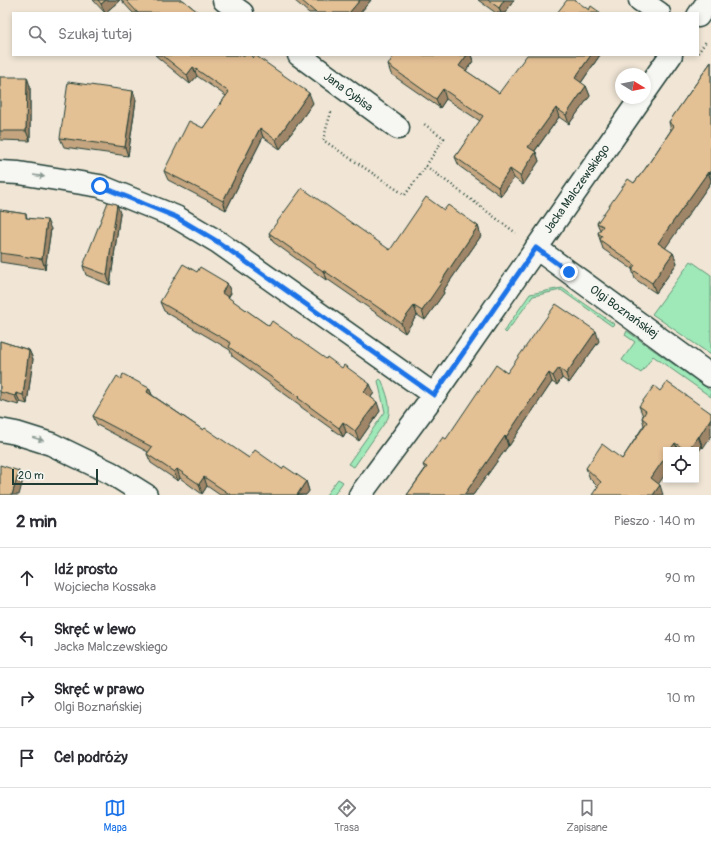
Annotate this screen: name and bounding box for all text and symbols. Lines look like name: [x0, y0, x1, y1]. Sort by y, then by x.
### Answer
search box: [12, 12, 699, 56]
icon: search: [26, 23, 48, 45]
text: Szukaj tutaj: [58, 25, 132, 44]
north arrow: [615, 68, 651, 104]
street label: Jana Cybisa: [320, 69, 376, 115]
street label: Jacka Malczewskiego: [541, 141, 614, 236]
one-way arrow: [33, 173, 45, 179]
route start: [91, 177, 109, 195]
route end: [560, 263, 578, 281]
street label: Olgi Boznańskiej: [587, 282, 661, 342]
one-way arrow: [32, 436, 44, 442]
map controls: [663, 447, 699, 483]
button: locate: [663, 447, 699, 483]
scale bar: [12, 467, 98, 486]
text: 20 m: [18, 469, 44, 482]
text: 2 min: [16, 511, 57, 532]
text: Pieszo · 140 m: [614, 513, 695, 529]
text: Idź prosto: [54, 560, 118, 579]
icon: ahead: [16, 567, 38, 589]
text: 90 m: [665, 570, 695, 586]
text: Wojciecha Kossaka: [54, 579, 156, 595]
text: Skręć w lewo: [54, 620, 136, 639]
icon: left: [16, 627, 38, 649]
text: 40 m: [664, 630, 695, 646]
text: Jacka Malczewskiego: [54, 639, 168, 655]
text: Skręć w prawo: [54, 680, 144, 699]
icon: right: [16, 687, 38, 709]
text: 10 m: [667, 690, 695, 706]
text: Olgi Boznańskiej: [54, 699, 142, 715]
icon: arrive: [16, 747, 38, 769]
text: Cel podróży: [54, 748, 128, 767]
tab: Mapa: [104, 797, 127, 834]
tab: Trasa: [334, 797, 359, 834]
tab: Zapisane: [566, 797, 607, 834]

